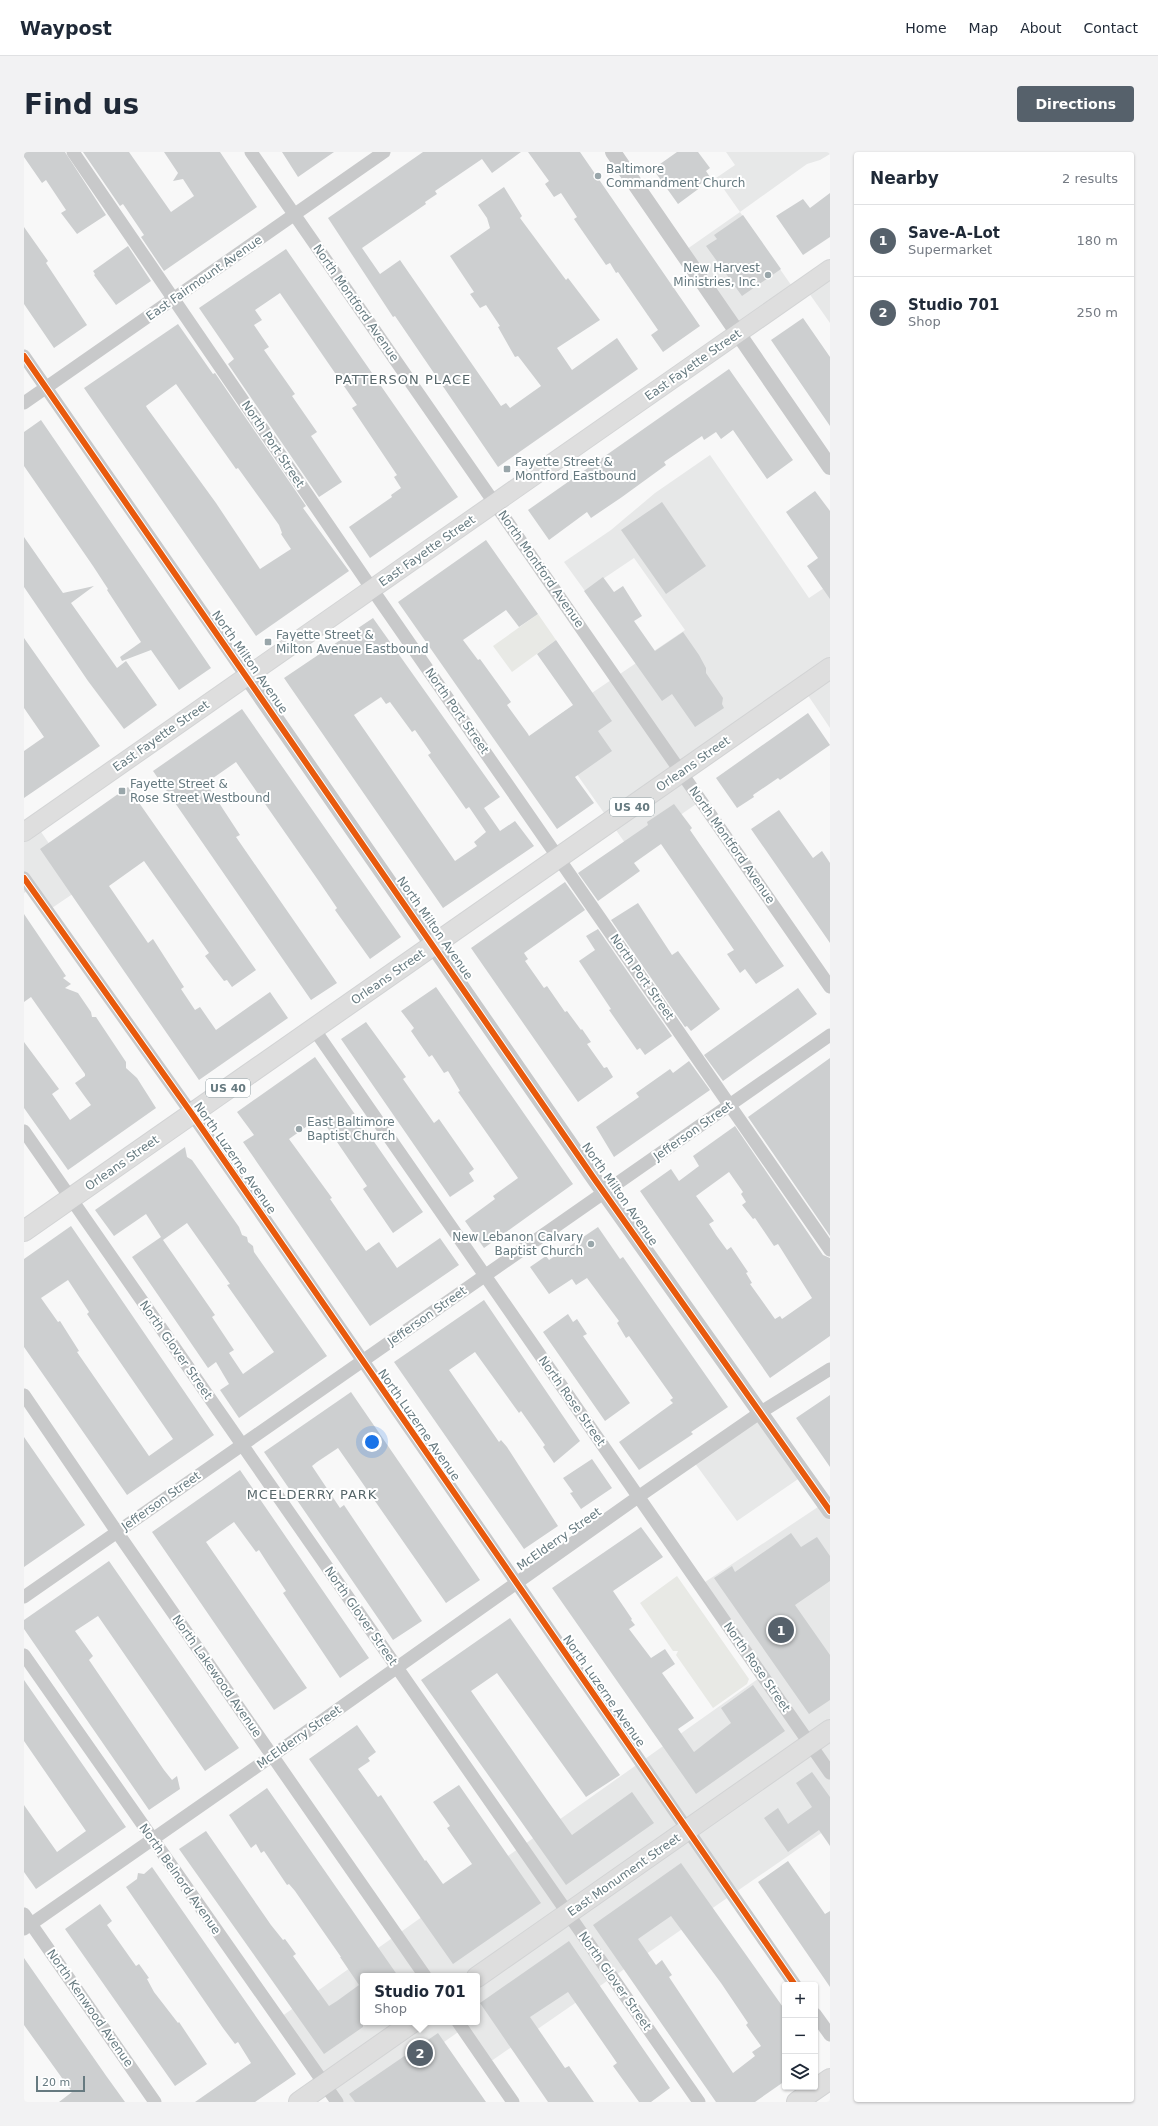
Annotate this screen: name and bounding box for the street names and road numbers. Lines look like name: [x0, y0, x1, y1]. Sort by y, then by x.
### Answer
street label: East Fairmount Avenue: [143, 233, 265, 323]
street label: North Montford Avenue: [310, 242, 402, 364]
street label: East Fayette Street: [642, 326, 744, 404]
street label: North Port Street: [239, 398, 307, 490]
street label: North Montford Avenue: [495, 508, 587, 630]
street label: East Fayette Street: [376, 512, 478, 590]
street label: North Milton Avenue: [209, 608, 291, 716]
street label: North Port Street: [422, 665, 492, 757]
street label: East Fayette Street: [110, 697, 212, 775]
street label: Orleans Street: [654, 733, 733, 795]
street label: North Montford Avenue: [686, 784, 778, 906]
road number: US 40: [610, 798, 654, 816]
street label: North Milton Avenue: [394, 874, 476, 982]
street label: North Port Street: [607, 931, 677, 1023]
street label: Orleans Street: [349, 946, 428, 1008]
road number: US 40: [206, 1079, 250, 1097]
street label: Jefferson Street: [650, 1098, 735, 1164]
street label: North Luzerne Avenue: [191, 1099, 279, 1217]
street label: Orleans Street: [83, 1132, 162, 1194]
street label: North Milton Avenue: [579, 1140, 661, 1248]
street label: Jefferson Street: [384, 1283, 469, 1349]
street label: North Glover Street: [137, 1298, 215, 1402]
street label: North Rose Street: [536, 1353, 608, 1449]
street label: North Luzerne Avenue: [375, 1366, 463, 1484]
street label: Jefferson Street: [118, 1468, 203, 1534]
street label: McElderry Street: [514, 1504, 604, 1573]
street label: North Glover Street: [322, 1564, 400, 1668]
street label: North Lakewood Avenue: [169, 1612, 265, 1740]
street label: North Rose Street: [721, 1619, 793, 1715]
street label: North Luzerne Avenue: [560, 1632, 648, 1750]
street label: McElderry Street: [254, 1702, 344, 1771]
street label: North Belnord Avenue: [136, 1821, 224, 1937]
street label: East Monument Street: [565, 1831, 683, 1919]
street label: North Glover Street: [576, 1929, 654, 2033]
street label: North Kenwood Avenue: [44, 1947, 136, 2069]

